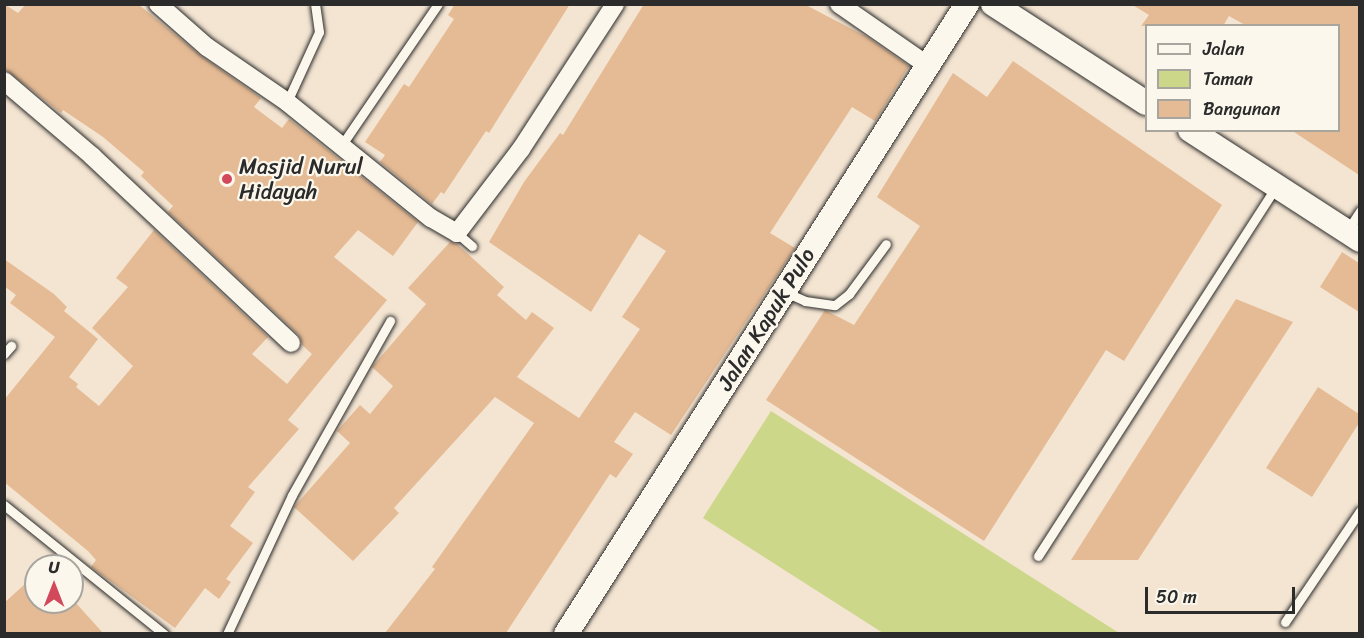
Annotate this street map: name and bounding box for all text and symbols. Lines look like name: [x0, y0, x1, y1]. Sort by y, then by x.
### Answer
legend: [1145, 24, 1340, 132]
text: Jalan: [1203, 33, 1244, 65]
text: Taman: [1203, 63, 1253, 95]
text: Bangunan: [1203, 93, 1280, 125]
place label: Masjid Nurul Hidayah: [239, 153, 363, 204]
marker: Masjid Nurul Hidayah: [220, 172, 234, 186]
street label: Jalan Kapuk Pulo: [711, 242, 821, 396]
text: U: [49, 553, 59, 582]
north arrow: [24, 554, 84, 614]
scale bar: [1148, 575, 1298, 613]
text: 50 m: [1156, 581, 1197, 613]

